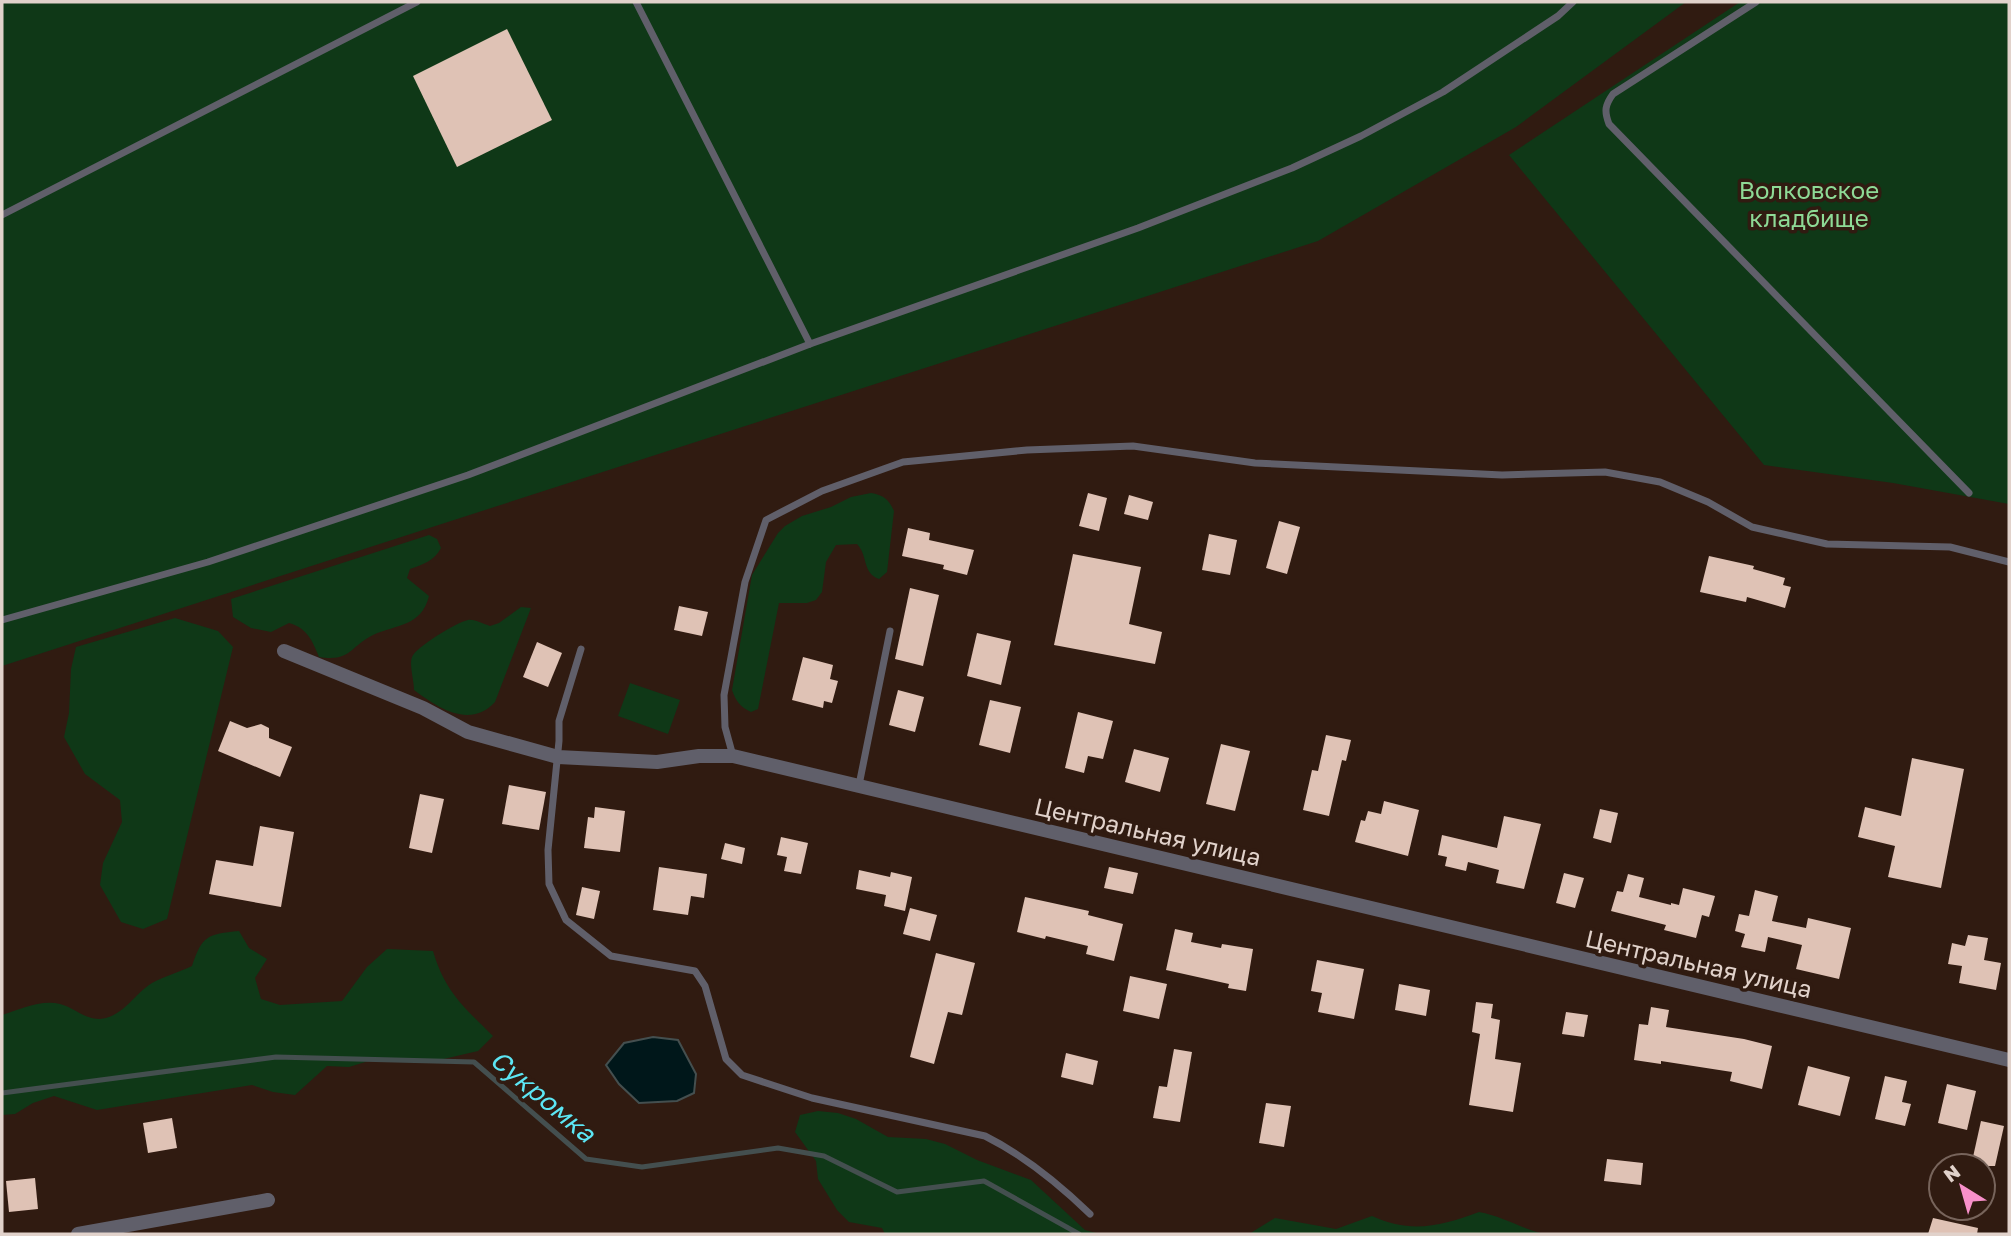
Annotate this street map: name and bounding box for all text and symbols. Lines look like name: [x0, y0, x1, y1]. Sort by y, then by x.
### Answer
park label: Волковское кладбище: [1739, 175, 1879, 232]
street label: Центральная улица: [1032, 791, 1264, 871]
street label: Центральная улица: [1583, 923, 1815, 1003]
water label: Сукромка: [484, 1043, 603, 1149]
north arrow: [1927, 1152, 1997, 1222]
text: N: [1939, 1159, 1964, 1187]

